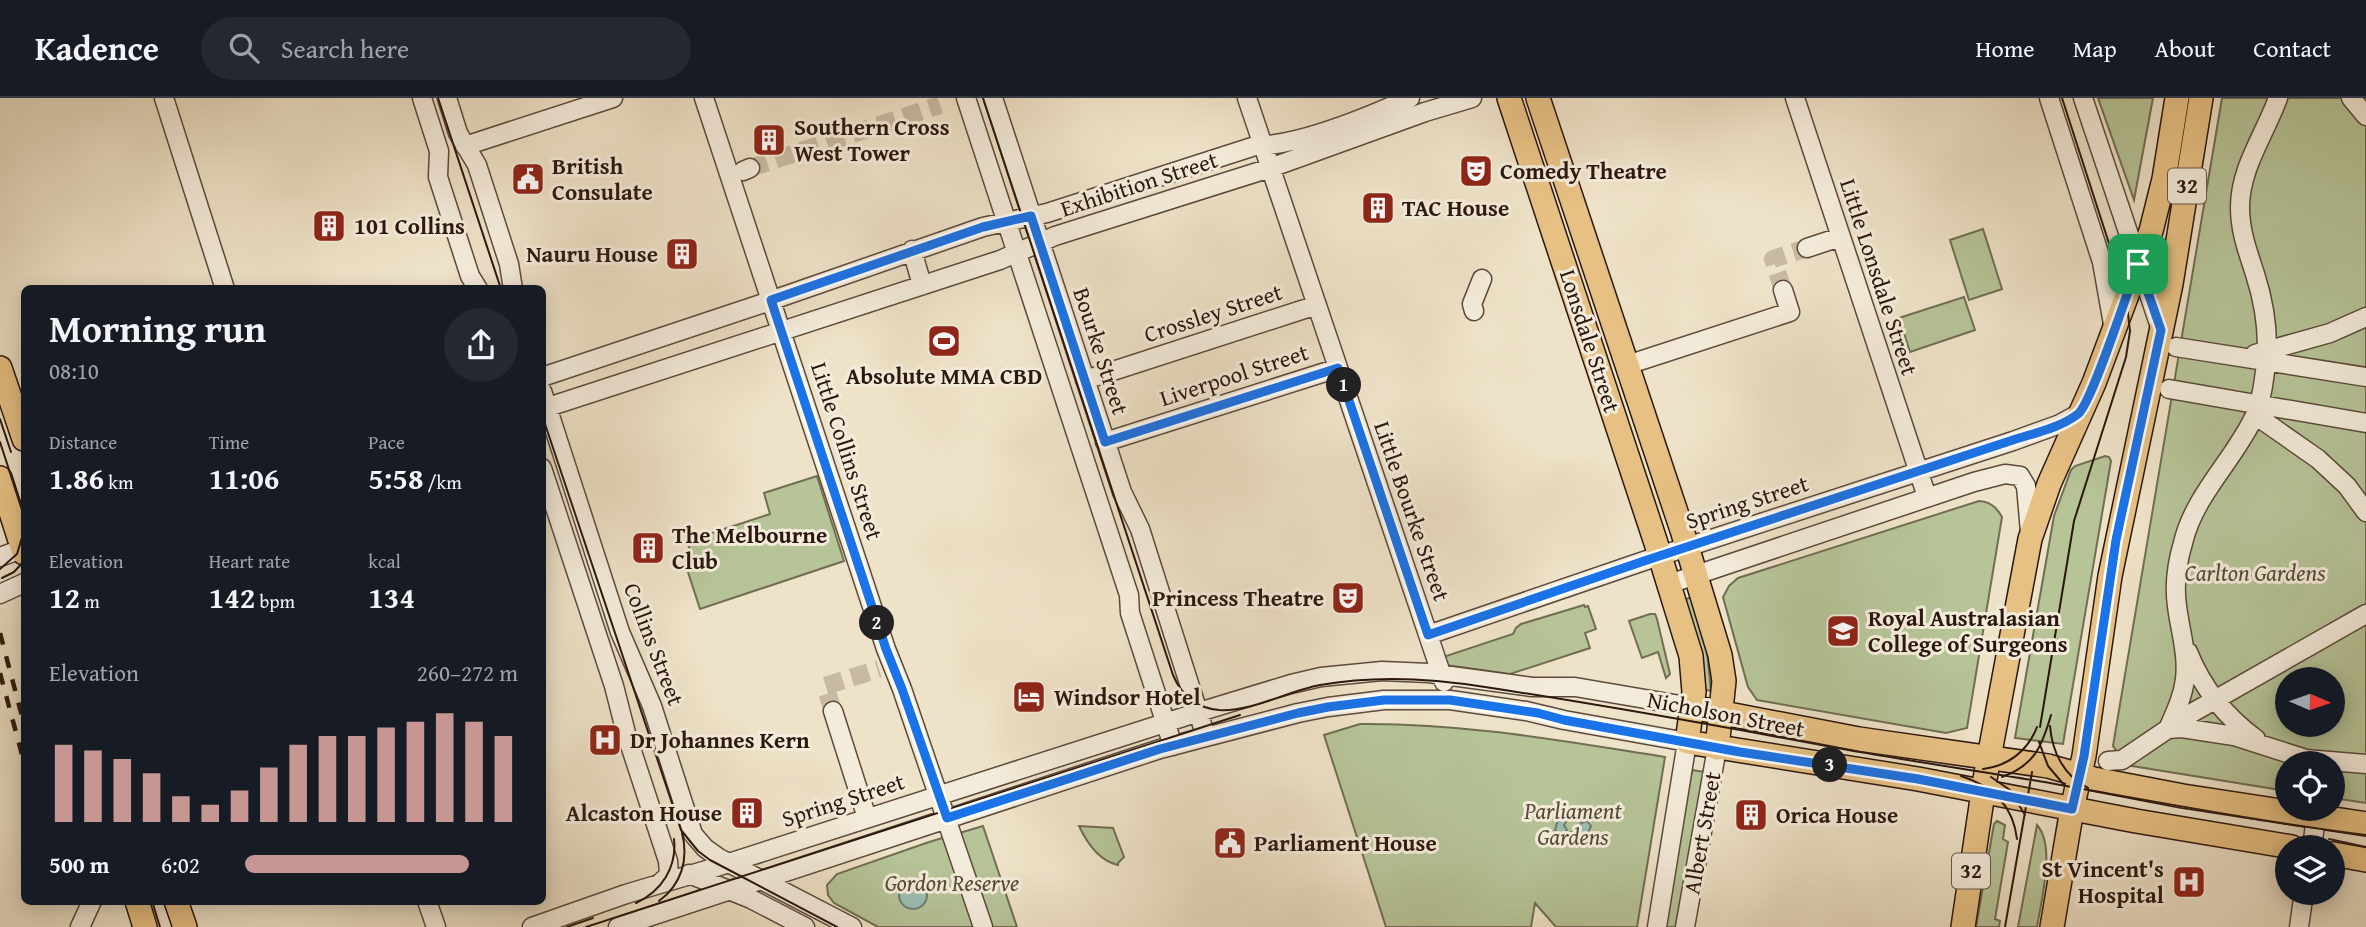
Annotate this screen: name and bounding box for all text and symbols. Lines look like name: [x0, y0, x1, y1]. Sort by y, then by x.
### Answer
search box: [201, 17, 691, 80]
text: Kadence: [35, 24, 159, 72]
icon: search: [225, 29, 263, 67]
text: Search here: [281, 29, 409, 68]
text: Home: [1976, 31, 2035, 66]
text: Map: [2073, 31, 2117, 66]
text: About: [2155, 31, 2215, 66]
text: Contact: [2253, 31, 2331, 66]
place label: Southern Cross West Tower: [794, 110, 950, 169]
building icon: Southern Cross West Tower: [750, 121, 788, 159]
street label: Exhibition Street: [1056, 143, 1222, 224]
place label: British Consulate: [552, 149, 653, 208]
theatre icon: Comedy Theatre: [1457, 152, 1495, 190]
place label: Comedy Theatre: [1500, 154, 1667, 187]
public building icon: British Consulate: [509, 160, 547, 198]
road number: 32: [2168, 168, 2206, 204]
street label: Little Lonsdale Street: [1832, 174, 1927, 379]
building icon: TAC House: [1359, 189, 1397, 227]
place label: TAC House: [1402, 191, 1509, 224]
building icon: 101 Collins: [310, 207, 348, 245]
place label: 101 Collins: [354, 209, 465, 242]
pin: [2108, 234, 2168, 294]
building icon: Nauru House: [663, 235, 701, 273]
place label: Nauru House: [526, 237, 658, 270]
icon: arrive: [2119, 245, 2157, 283]
street label: Lonsdale Street: [1552, 265, 1629, 417]
street label: Crossley Street: [1139, 275, 1286, 350]
street label: Bourke Street: [1065, 283, 1138, 419]
text: Morning run: [49, 300, 266, 356]
button: share: [444, 308, 518, 382]
sports icon: Absolute MMA CBD: [925, 322, 963, 360]
street label: Liverpool Street: [1155, 335, 1312, 414]
text: 08:10: [49, 354, 99, 387]
street label: Little Collins Street: [803, 358, 892, 544]
place label: Absolute MMA CBD: [846, 359, 1042, 392]
pin: 1: [1326, 368, 1362, 402]
text: 1: [1339, 370, 1348, 398]
street label: Little Bourke Street: [1366, 416, 1459, 605]
text: Distance: [49, 428, 117, 456]
text: Time: [209, 428, 249, 456]
text: Pace: [368, 428, 405, 456]
text: 1.86: [49, 456, 104, 500]
text: 11:06: [209, 456, 279, 500]
text: 5:58: [368, 456, 423, 500]
street label: Spring Street: [1681, 466, 1812, 537]
text: km: [104, 468, 133, 496]
text: /km: [423, 468, 462, 496]
place label: The Melbourne Club: [672, 518, 827, 577]
building icon: The Melbourne Club: [629, 529, 667, 567]
text: Elevation: [49, 547, 123, 575]
text: Heart rate: [209, 547, 290, 575]
text: kcal: [368, 547, 401, 575]
park label: Carlton Gardens: [2185, 556, 2326, 589]
text: 12: [49, 575, 80, 619]
text: 142: [209, 575, 255, 619]
text: 134: [368, 575, 415, 619]
street label: Collins Street: [616, 578, 693, 710]
theatre icon: Princess Theatre: [1329, 579, 1367, 617]
place label: Princess Theatre: [1152, 581, 1324, 614]
text: m: [80, 587, 100, 615]
text: bpm: [255, 587, 295, 615]
place label: Royal Australasian College of Surgeons: [1868, 601, 2068, 660]
pin: 2: [860, 606, 894, 640]
text: 2: [872, 608, 881, 636]
school or university icon: Royal Australasian College of Surgeons: [1824, 612, 1862, 650]
text: Elevation: [49, 656, 139, 689]
text: 260–272 m: [417, 656, 518, 689]
north arrow: [2275, 667, 2345, 737]
map controls: [2275, 667, 2345, 905]
hotel icon: Windsor Hotel: [1010, 678, 1048, 716]
place label: Windsor Hotel: [1054, 680, 1201, 713]
street label: Nicholson Street: [1645, 682, 1808, 745]
hospital icon: Dr Johannes Kern: [586, 721, 624, 759]
place label: Dr Johannes Kern: [630, 723, 810, 756]
pin: 3: [1812, 748, 1848, 782]
text: 3: [1825, 750, 1834, 778]
button: locate: [2275, 751, 2345, 821]
street label: Spring Street: [777, 764, 908, 835]
street label: Albert Street: [1674, 769, 1729, 897]
building icon: Alcaston House: [728, 794, 766, 832]
park label: Parliament Gardens: [1523, 794, 1622, 853]
place label: Alcaston House: [566, 796, 722, 829]
building icon: Orica House: [1732, 796, 1770, 834]
place label: Orica House: [1776, 798, 1898, 831]
public building icon: Parliament House: [1211, 824, 1249, 862]
place label: Parliament House: [1254, 826, 1437, 859]
button: layers: [2275, 835, 2345, 905]
text: 500 m: [49, 848, 110, 881]
text: 6:02: [161, 848, 200, 881]
place label: St Vincent's Hospital: [2042, 852, 2164, 911]
road number: 32: [1952, 854, 1990, 888]
hospital icon: St Vincent's Hospital: [2170, 863, 2208, 901]
park label: Gordon Reserve: [885, 866, 1019, 899]

